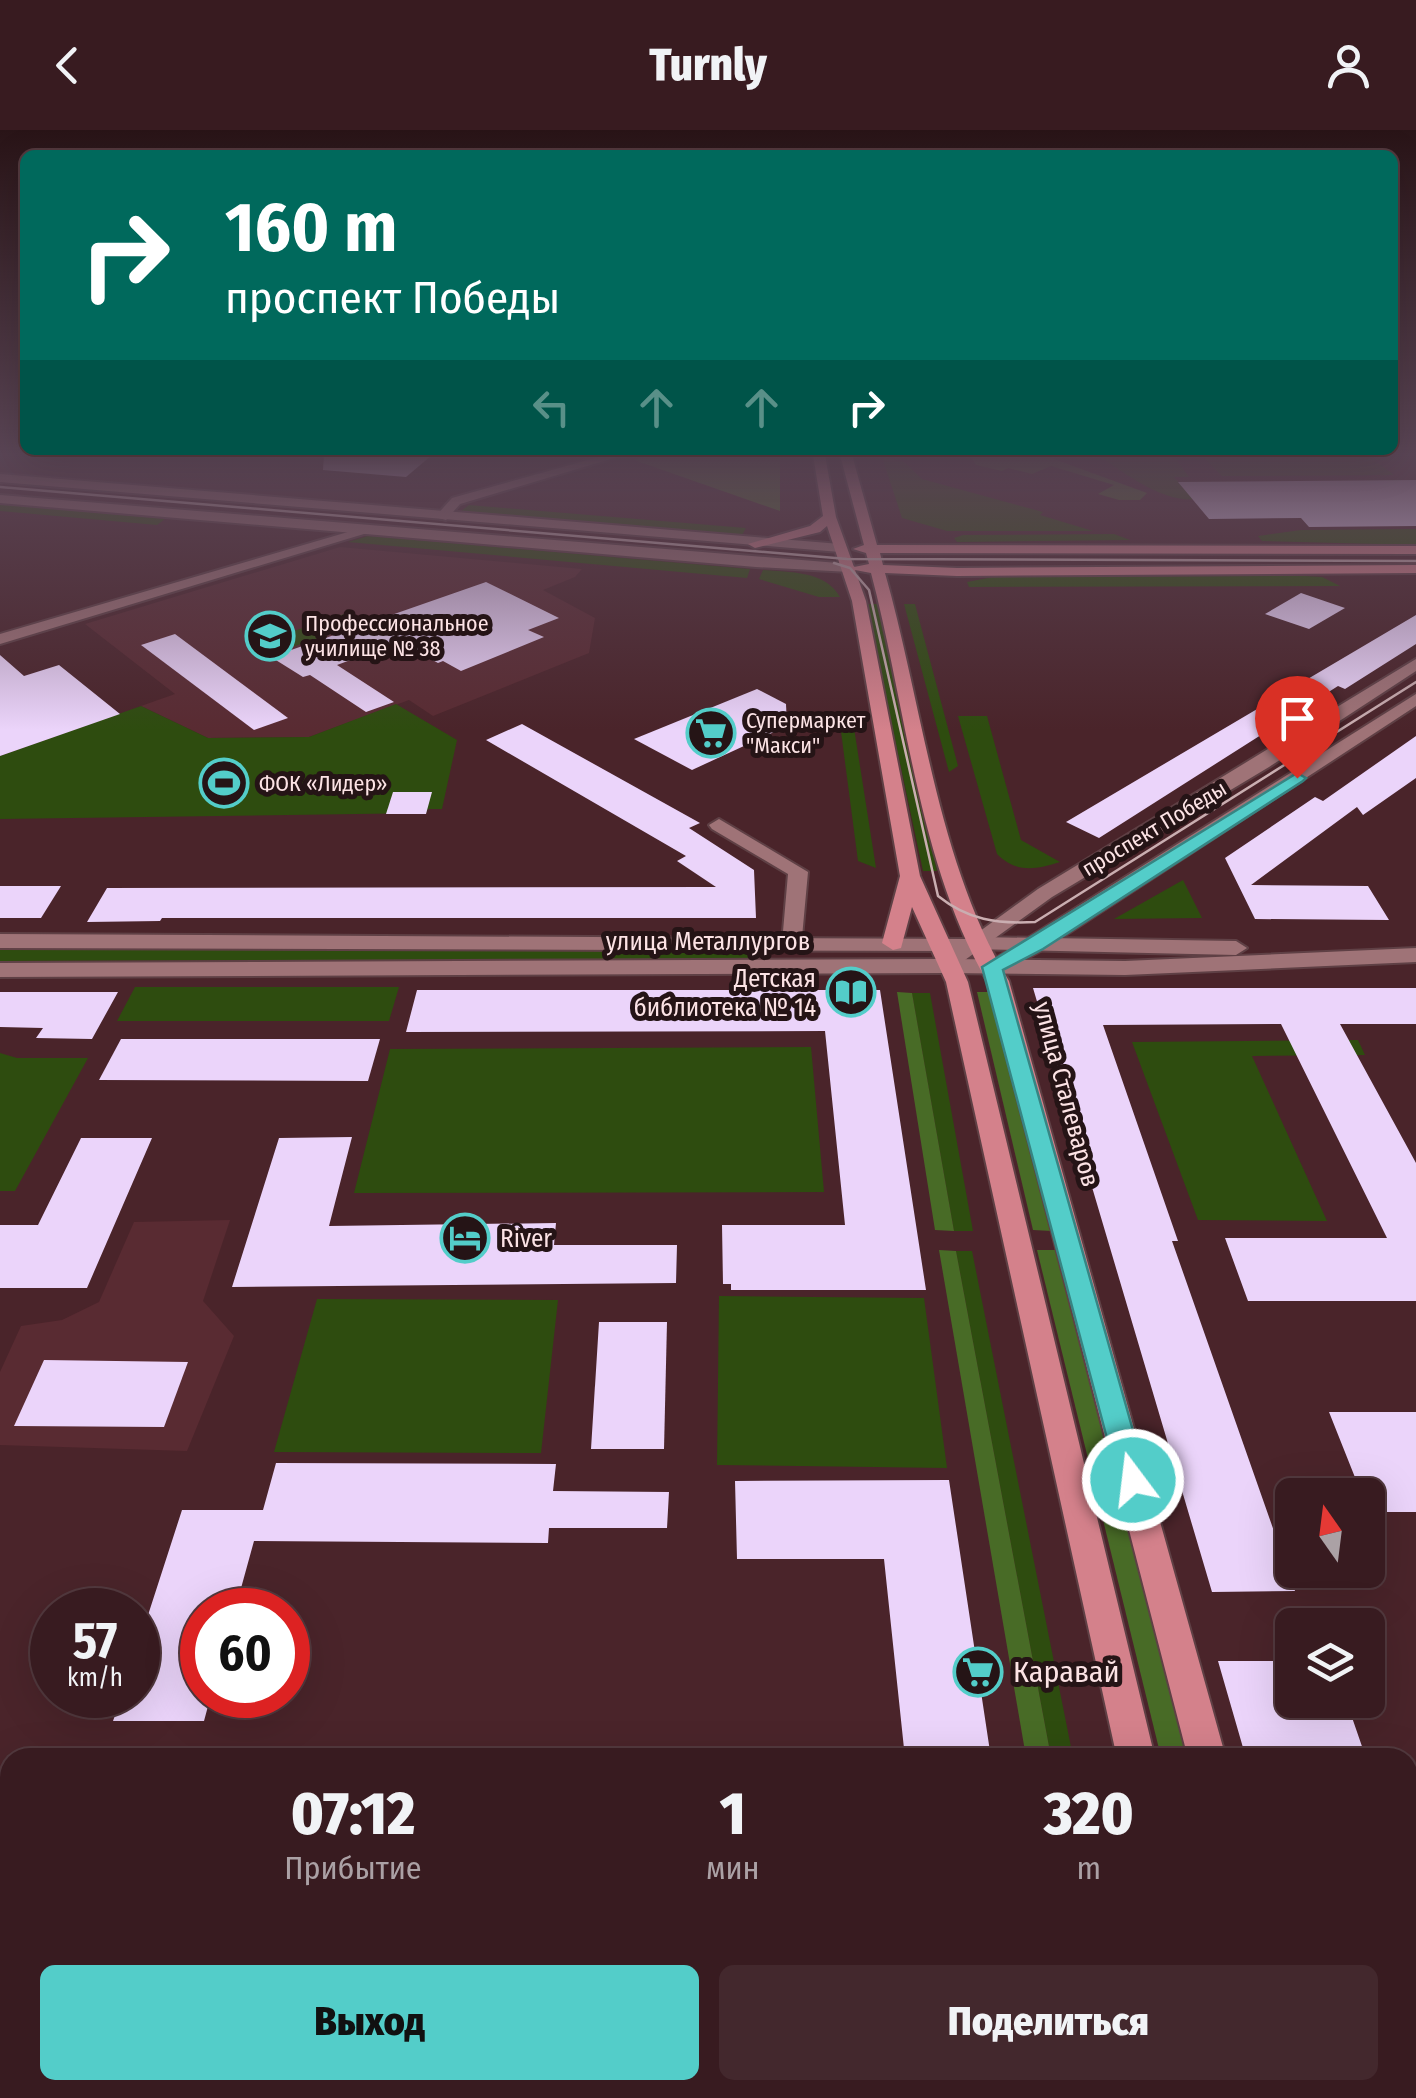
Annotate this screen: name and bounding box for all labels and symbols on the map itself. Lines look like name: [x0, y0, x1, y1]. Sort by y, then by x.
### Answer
school or university icon: Профессиональное училище № 38: [244, 610, 296, 662]
place label: Профессиональное училище № 38: [305, 610, 489, 662]
pin: [1255, 676, 1340, 779]
supermarket icon: Супермаркет "Макси": [685, 707, 737, 759]
place label: Супермаркет "Макси": [746, 707, 865, 759]
sports icon: ФОК «Лидер»: [198, 757, 250, 809]
place label: ФОК «Лидер»: [259, 770, 387, 797]
street label: проспект Победы: [1077, 775, 1231, 882]
street label: улица Металлургов: [606, 927, 810, 957]
place label: Детская библиотека № 14: [634, 964, 816, 1023]
library icon: Детская библиотека № 14: [825, 966, 877, 1018]
street label: улица Сталеваров: [1027, 998, 1105, 1190]
hotel icon: River: [439, 1212, 491, 1264]
place label: River: [500, 1224, 552, 1254]
position arrow: [1081, 1428, 1185, 1532]
north arrow: [1275, 1478, 1385, 1588]
speed limit sign: 60: [180, 1588, 310, 1718]
supermarket icon: Каравай: [952, 1646, 1004, 1698]
place label: Каравай: [1013, 1654, 1120, 1690]

